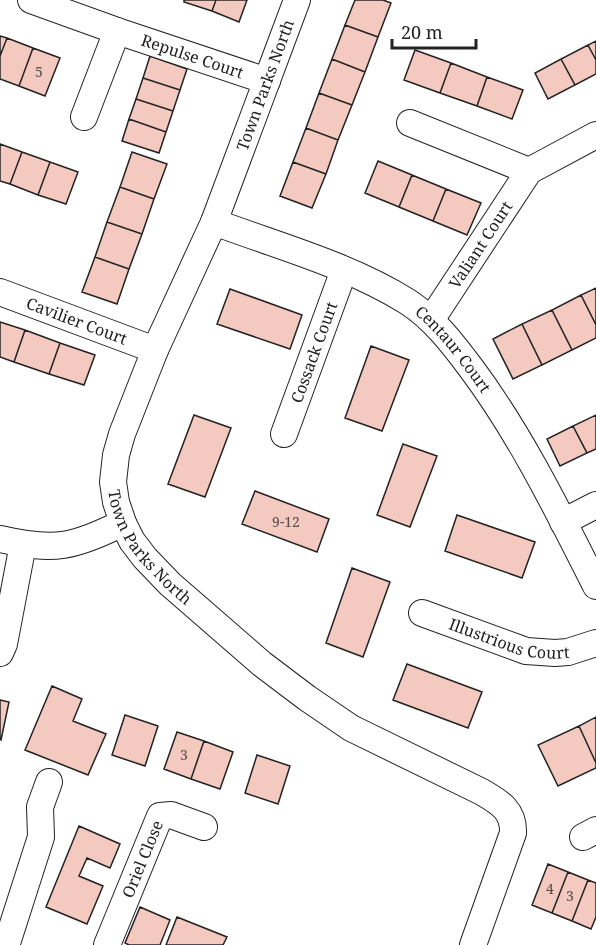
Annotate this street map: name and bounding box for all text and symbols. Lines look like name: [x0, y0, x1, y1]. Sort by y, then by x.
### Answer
scale bar: [392, 12, 476, 50]
street label: Town Parks North: [231, 16, 299, 154]
text: 20 m: [401, 20, 443, 44]
street label: Repulse Court: [139, 29, 247, 84]
house number: 5: [35, 62, 43, 81]
street label: Valiant Court: [444, 196, 517, 293]
street label: Cavilier Court: [23, 292, 131, 350]
street label: Cossack Court: [285, 298, 343, 406]
street label: Centaur Court: [411, 300, 496, 397]
street label: Town Parks North: [103, 488, 197, 609]
house number: 9-12: [272, 512, 300, 531]
street label: Illustrious Court: [446, 613, 571, 664]
house number: 3: [180, 745, 188, 764]
street label: Oriel Close: [117, 817, 168, 901]
house number: 4: [546, 879, 554, 898]
house number: 3: [566, 886, 574, 905]

